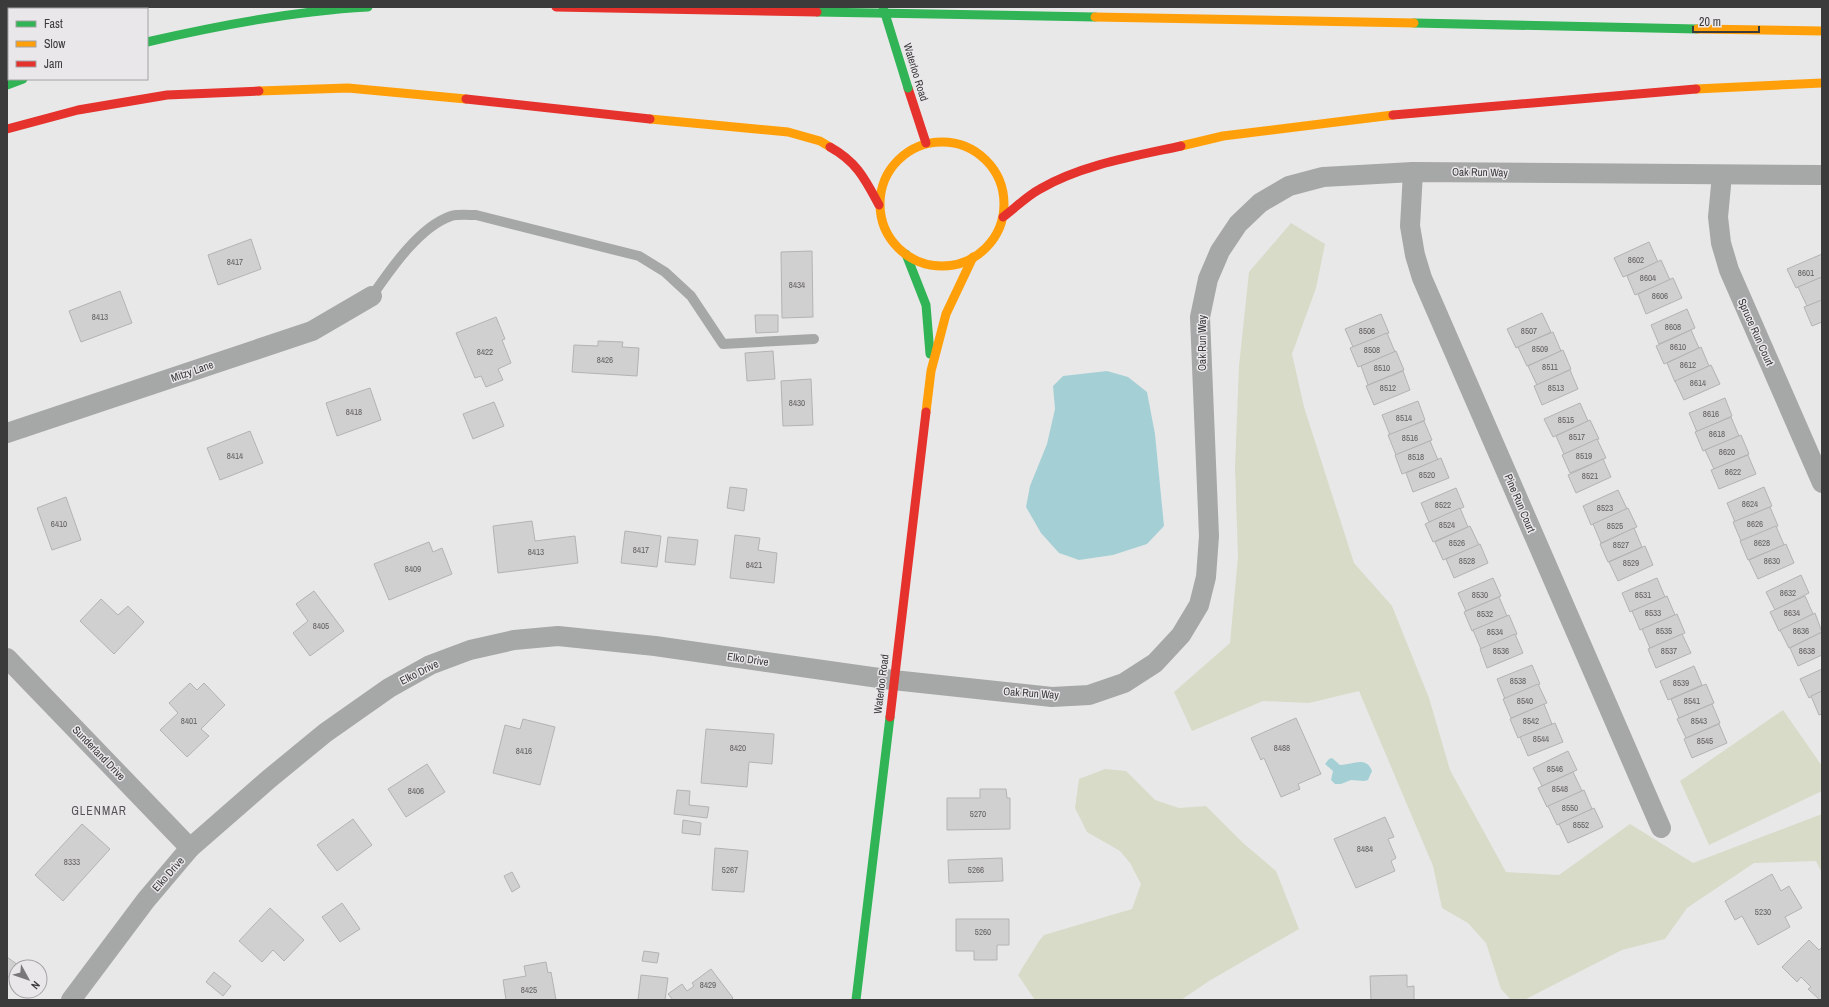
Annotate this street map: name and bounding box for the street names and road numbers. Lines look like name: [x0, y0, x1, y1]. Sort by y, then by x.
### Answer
street label: Waterloo Road: [901, 41, 931, 103]
street label: Oak Run Way: [1452, 165, 1509, 179]
street label: Spruce Run Court: [1735, 296, 1777, 368]
street label: Oak Run Way: [1195, 315, 1209, 371]
street label: Mitzy Lane: [169, 357, 215, 385]
street label: Pine Run Court: [1501, 472, 1539, 535]
street label: Elko Drive: [726, 649, 770, 669]
street label: Waterloo Road: [870, 653, 892, 715]
street label: Elko Drive: [397, 656, 441, 688]
street label: Oak Run Way: [1003, 684, 1060, 702]
street label: Sunderland Drive: [70, 723, 128, 783]
street label: Elko Drive: [149, 854, 187, 894]

